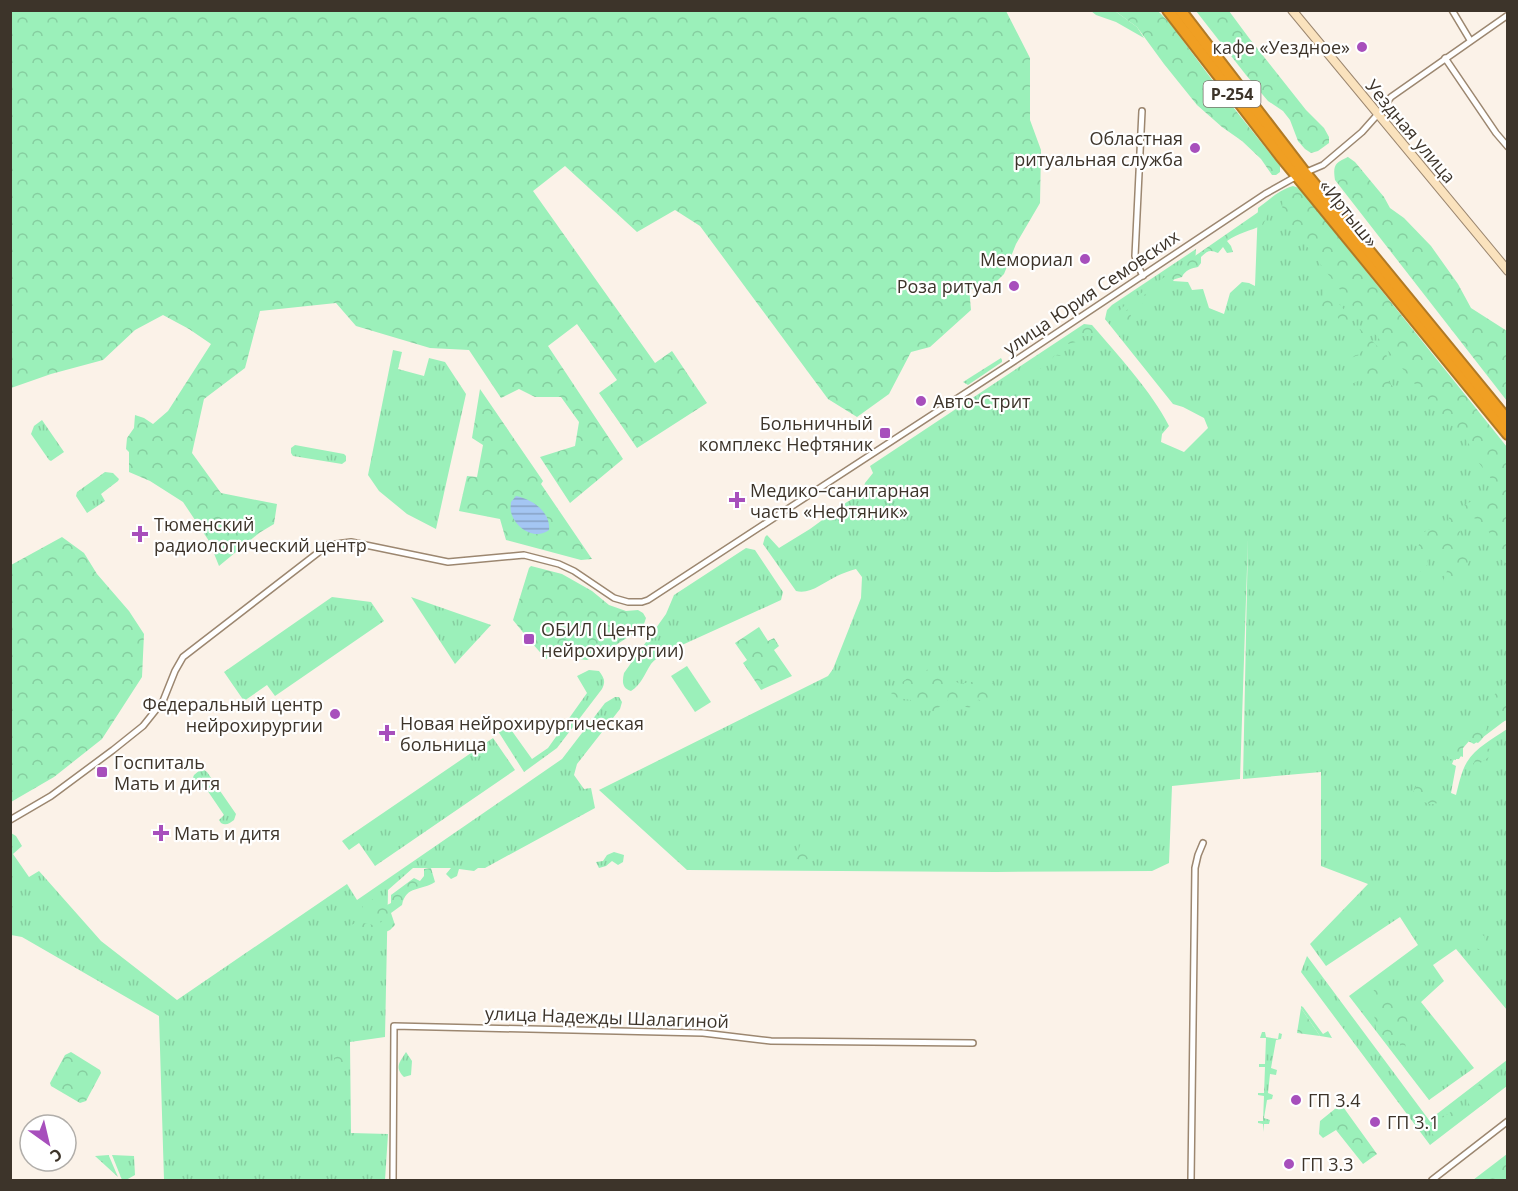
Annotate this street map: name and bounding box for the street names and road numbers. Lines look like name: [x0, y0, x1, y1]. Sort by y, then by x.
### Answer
street label: Уездная улица: [1361, 74, 1461, 188]
road number: Р-254: [1204, 81, 1260, 107]
street label: «Иртыш»: [1314, 174, 1384, 252]
street label: улица Юрия Семовских: [998, 224, 1184, 360]
street label: улица Надежды Шалагиной: [485, 1001, 729, 1033]

